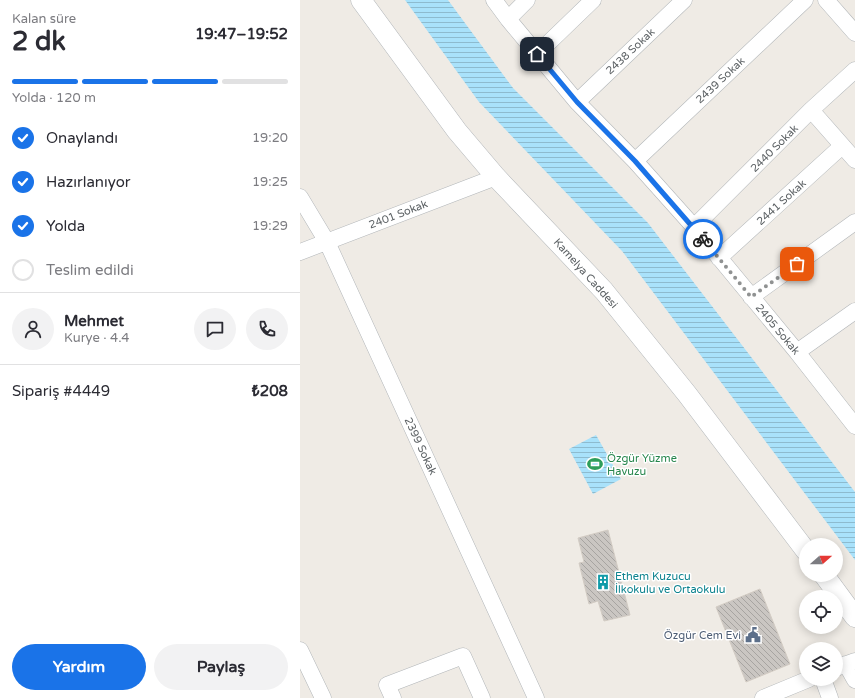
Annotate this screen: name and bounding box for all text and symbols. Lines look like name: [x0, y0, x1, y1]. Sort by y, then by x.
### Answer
text: Kalan süre: [12, 11, 76, 27]
text: 19:47–19:52: [195, 25, 288, 43]
street label: 2438 Sokak: [603, 25, 657, 77]
text: 2 dk: [12, 26, 66, 57]
pin: [520, 37, 554, 71]
icon: home: [526, 43, 548, 65]
street label: 2439 Sokak: [693, 54, 747, 106]
text: Yolda · 120 m: [12, 90, 96, 106]
street label: 2440 Sokak: [748, 122, 801, 175]
icon: check: [12, 127, 34, 149]
text: Onaylandı: [46, 129, 118, 147]
text: 19:20: [252, 130, 288, 146]
icon: check: [12, 171, 34, 193]
text: Hazırlanıyor: [46, 173, 131, 191]
text: 19:25: [252, 174, 288, 190]
street label: 2441 Sokak: [754, 177, 809, 228]
street label: 2401 Sokak: [367, 197, 429, 232]
icon: check: [12, 215, 34, 237]
text: Yolda: [46, 217, 85, 235]
text: 19:29: [252, 218, 288, 234]
courier: [683, 219, 723, 259]
icon: bike: [692, 228, 714, 250]
street label: Kamelya Caddesi: [551, 236, 620, 311]
pin: [780, 247, 814, 281]
icon: bag: [786, 253, 808, 275]
text: Teslim edildi: [46, 261, 134, 279]
street label: 2405 Sokak: [753, 301, 803, 357]
button: person: [12, 308, 54, 350]
button: chat: [194, 308, 236, 350]
button: phone: [246, 308, 288, 350]
text: Mehmet: [64, 312, 124, 330]
text: Kurye · 4.4: [64, 330, 129, 346]
text: Sipariş #4449: [12, 382, 110, 400]
text: ₺208: [252, 382, 288, 400]
street label: 2399 Sokak: [402, 415, 440, 477]
place label: Özgür Yüzme Havuzu: [607, 452, 677, 478]
sports icon: Özgür Yüzme Havuzu: [586, 455, 604, 473]
north arrow: [799, 538, 843, 582]
map controls: [799, 538, 843, 686]
place label: Ethem Kuzucu İlkokulu ve Ortaokulu: [615, 570, 725, 596]
building icon: Ethem Kuzucu İlkokulu ve Ortaokulu: [594, 573, 612, 591]
button: locate: [799, 590, 843, 634]
public building icon: Özgür Cem Evi: [744, 626, 762, 644]
place label: Özgür Cem Evi: [664, 629, 741, 642]
button: layers: [799, 642, 843, 686]
button: Yardım: [12, 644, 146, 690]
button: Paylaş: [154, 644, 288, 690]

